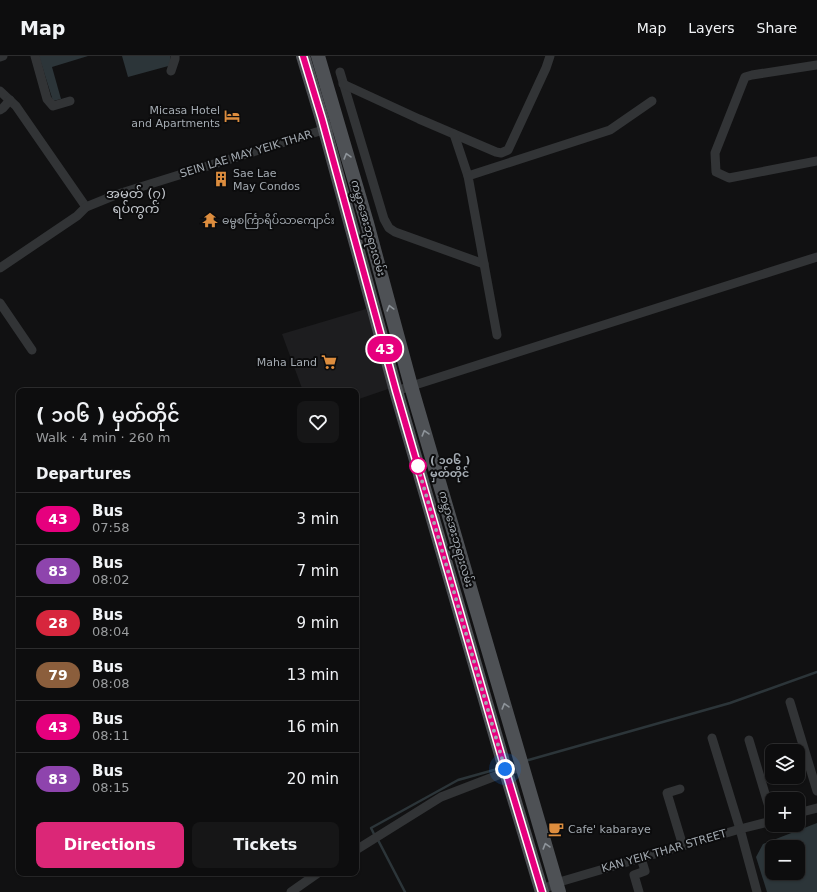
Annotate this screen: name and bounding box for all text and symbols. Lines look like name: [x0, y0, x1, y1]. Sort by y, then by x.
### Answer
text: Map: [20, 17, 65, 39]
text: Map: [637, 20, 666, 36]
text: Layers: [688, 20, 735, 36]
text: Share: [757, 20, 797, 36]
place label: Micasa Hotel and Apartments: [131, 104, 220, 130]
hotel icon: Micasa Hotel and Apartments: [223, 107, 241, 125]
street label: SEIN LAE MAY YEIK THAR: [178, 128, 314, 180]
one-way arrow: [344, 153, 352, 159]
place label: Sae Lae May Condos: [233, 167, 300, 193]
building icon: Sae Lae May Condos: [212, 170, 230, 188]
street label: ကမ္ဘာအေးဘုရားလမ်း: [346, 178, 389, 278]
district label: အမှတ် (၇) ရပ်ကွက်: [106, 185, 166, 219]
temple icon: ဓမ္မစင်္ကြာရိပ်သာကျောင်း: [201, 211, 219, 229]
place label: ဓမ္မစင်္ကြာရိပ်သာကျောင်း: [222, 213, 335, 229]
one-way arrow: [386, 305, 395, 312]
line badge: 43: [367, 336, 403, 362]
text: 43: [375, 341, 395, 357]
supermarket icon: Maha Land: [320, 353, 338, 371]
place label: Maha Land: [257, 356, 317, 369]
button: heart: [297, 401, 339, 443]
text: ( ၁၀၆ ) မှတ်တိုင်: [36, 404, 180, 426]
text: Walk · 4 min · 260 m: [36, 430, 170, 445]
one-way arrow: [421, 430, 430, 437]
place label: ( ၁၀၆ ) မှတ်တိုင်: [430, 453, 470, 483]
marker: ( ၁၀၆ ) မှတ်တိုင်: [409, 457, 427, 475]
text: Departures: [36, 465, 131, 483]
street label: ကမ္ဘာအေးဘုရားလမ်း: [434, 489, 477, 589]
text: Bus: [92, 502, 123, 520]
text: 3 min: [296, 510, 339, 528]
text: 43: [48, 511, 68, 527]
text: 07:58: [92, 520, 129, 535]
text: Bus: [92, 554, 123, 572]
text: 7 min: [296, 562, 339, 580]
text: 83: [48, 563, 68, 579]
text: 08:02: [92, 572, 129, 587]
text: Bus: [92, 606, 123, 624]
text: 9 min: [296, 614, 339, 632]
text: 28: [48, 615, 68, 631]
text: 08:04: [92, 624, 129, 639]
text: Bus: [92, 658, 123, 676]
text: 13 min: [287, 666, 339, 684]
text: 79: [48, 667, 68, 683]
text: 08:08: [92, 676, 129, 691]
one-way arrow: [501, 703, 510, 710]
text: Bus: [92, 710, 123, 728]
text: 16 min: [287, 718, 339, 736]
text: 43: [48, 719, 68, 735]
text: 08:11: [92, 728, 129, 743]
map controls: [765, 744, 805, 880]
button: layers: [765, 744, 805, 784]
your location: [495, 759, 515, 779]
text: Bus: [92, 762, 123, 780]
text: 20 min: [287, 770, 339, 788]
text: 83: [48, 771, 68, 787]
text: 08:15: [92, 780, 129, 795]
button: +: [765, 792, 805, 832]
cafe icon: Cafe' kabaraye: [547, 820, 565, 838]
button: Directions: [36, 822, 184, 868]
button: Tickets: [192, 822, 339, 868]
place label: Cafe' kabaraye: [568, 823, 651, 836]
street label: KAN YEIK THAR STREET: [600, 827, 728, 875]
button: −: [765, 840, 805, 880]
one-way arrow: [542, 843, 550, 849]

